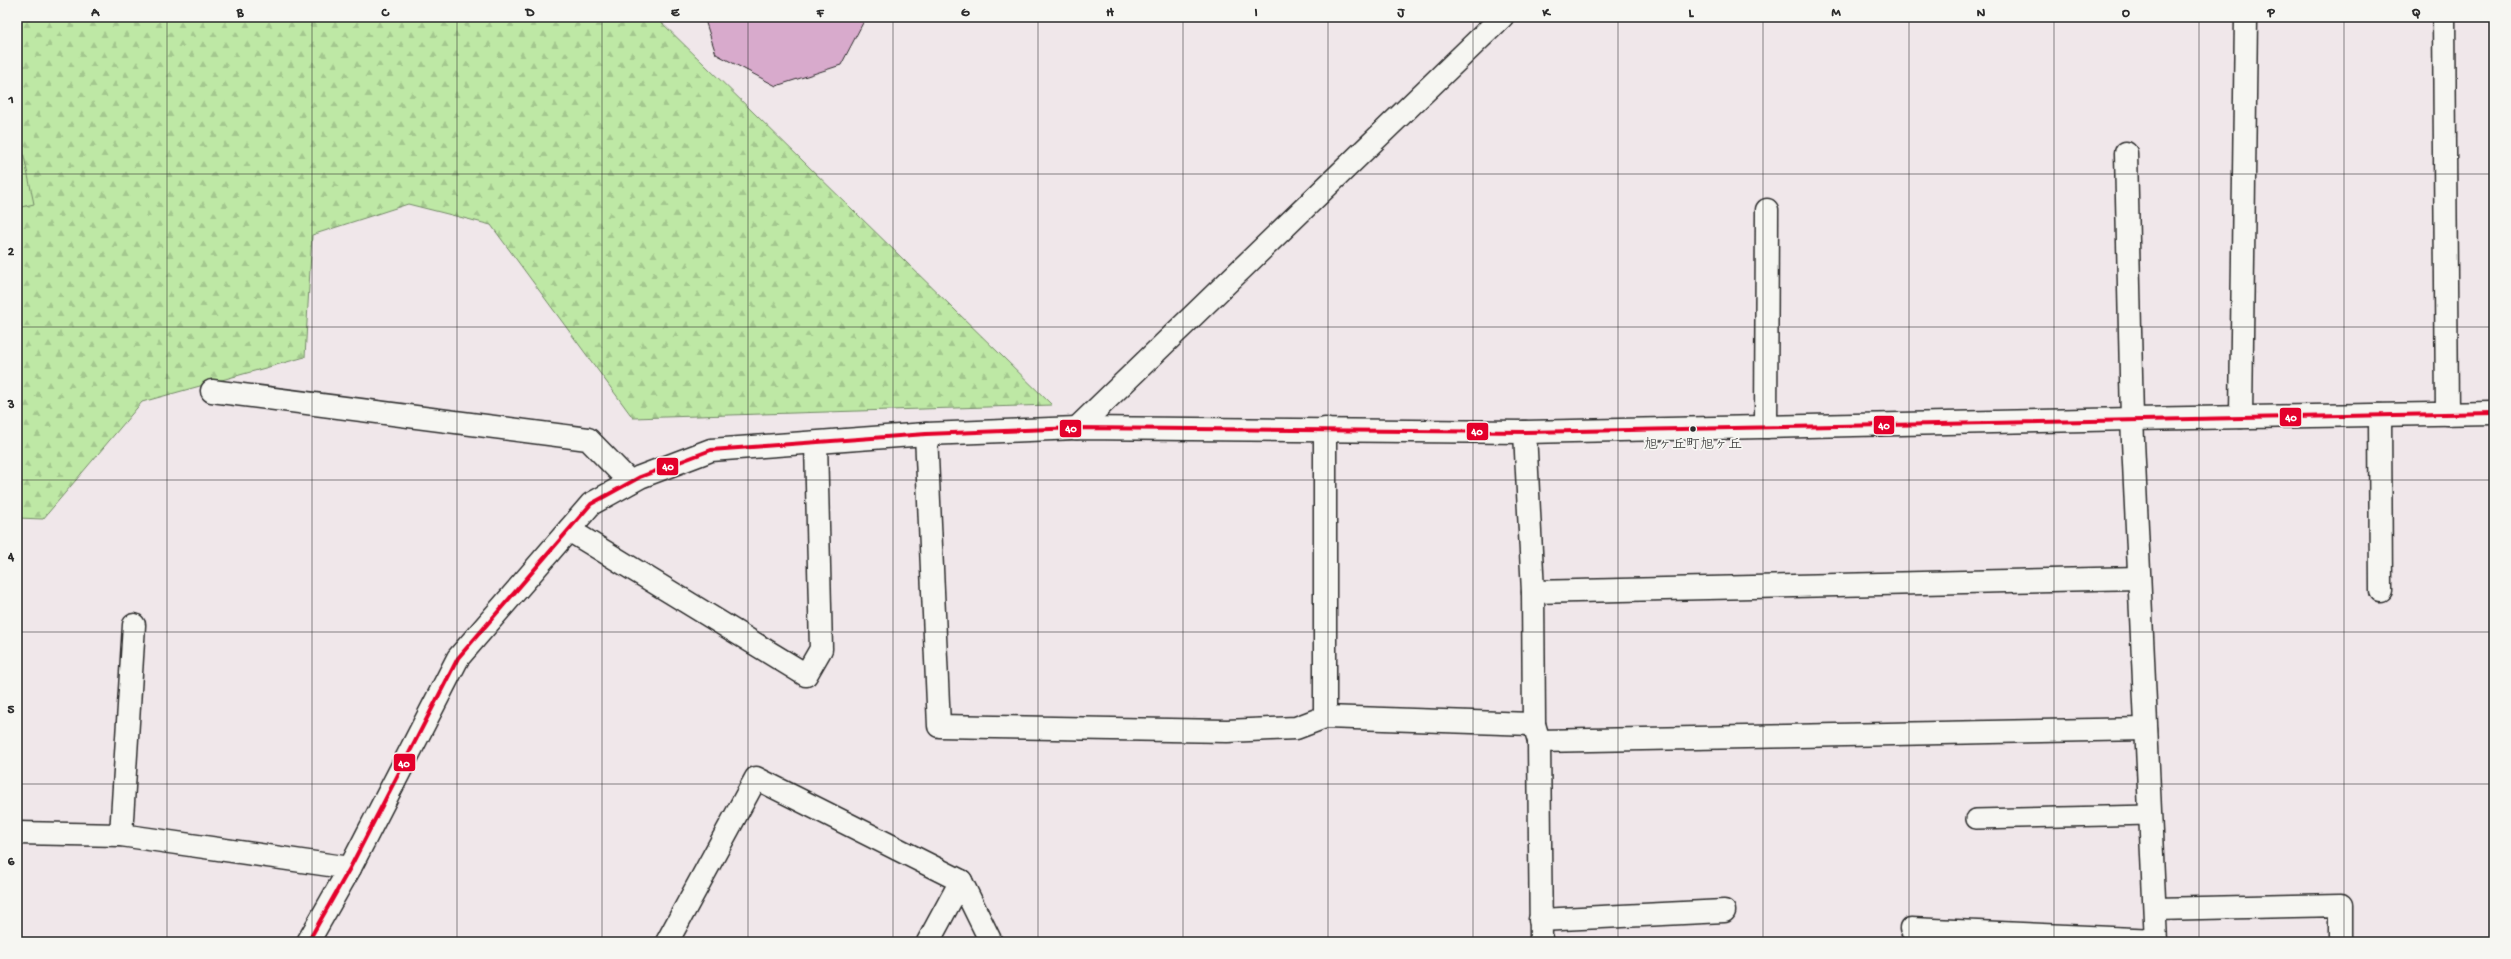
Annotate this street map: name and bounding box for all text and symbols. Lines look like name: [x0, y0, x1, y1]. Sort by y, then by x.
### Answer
text: A: [90, 6, 100, 21]
text: B: [236, 6, 245, 21]
text: C: [380, 6, 390, 21]
text: D: [525, 6, 535, 21]
text: E: [671, 6, 680, 21]
text: F: [816, 6, 825, 21]
text: G: [961, 6, 970, 21]
text: H: [1106, 6, 1114, 21]
text: I: [1254, 6, 1258, 21]
text: J: [1397, 6, 1406, 21]
text: K: [1541, 6, 1551, 21]
text: L: [1689, 6, 1695, 21]
text: M: [1831, 6, 1841, 21]
text: N: [1977, 6, 1986, 21]
text: O: [2122, 6, 2130, 21]
text: P: [2266, 6, 2275, 21]
text: Q: [2412, 6, 2421, 21]
text: 1: [7, 93, 14, 108]
text: 2: [8, 245, 15, 260]
text: 3: [7, 398, 15, 413]
line badge: 40: [2279, 407, 2302, 427]
text: 40: [2284, 413, 2297, 425]
line badge: 40: [1873, 415, 1895, 435]
line badge: 40: [1059, 419, 1082, 438]
text: 40: [1877, 421, 1890, 433]
line badge: 40: [1466, 422, 1489, 441]
text: 40: [1064, 424, 1077, 436]
marker: 旭ヶ丘町旭ヶ丘: [1688, 424, 1698, 434]
text: 40: [1470, 427, 1483, 439]
place label: 旭ヶ丘町旭ヶ丘: [1644, 437, 1742, 454]
line badge: 40: [656, 457, 679, 476]
text: 40: [661, 462, 674, 474]
text: 4: [7, 550, 15, 565]
text: 5: [8, 703, 15, 718]
line badge: 40: [393, 753, 416, 772]
text: 40: [397, 759, 410, 771]
text: 6: [8, 855, 15, 870]

